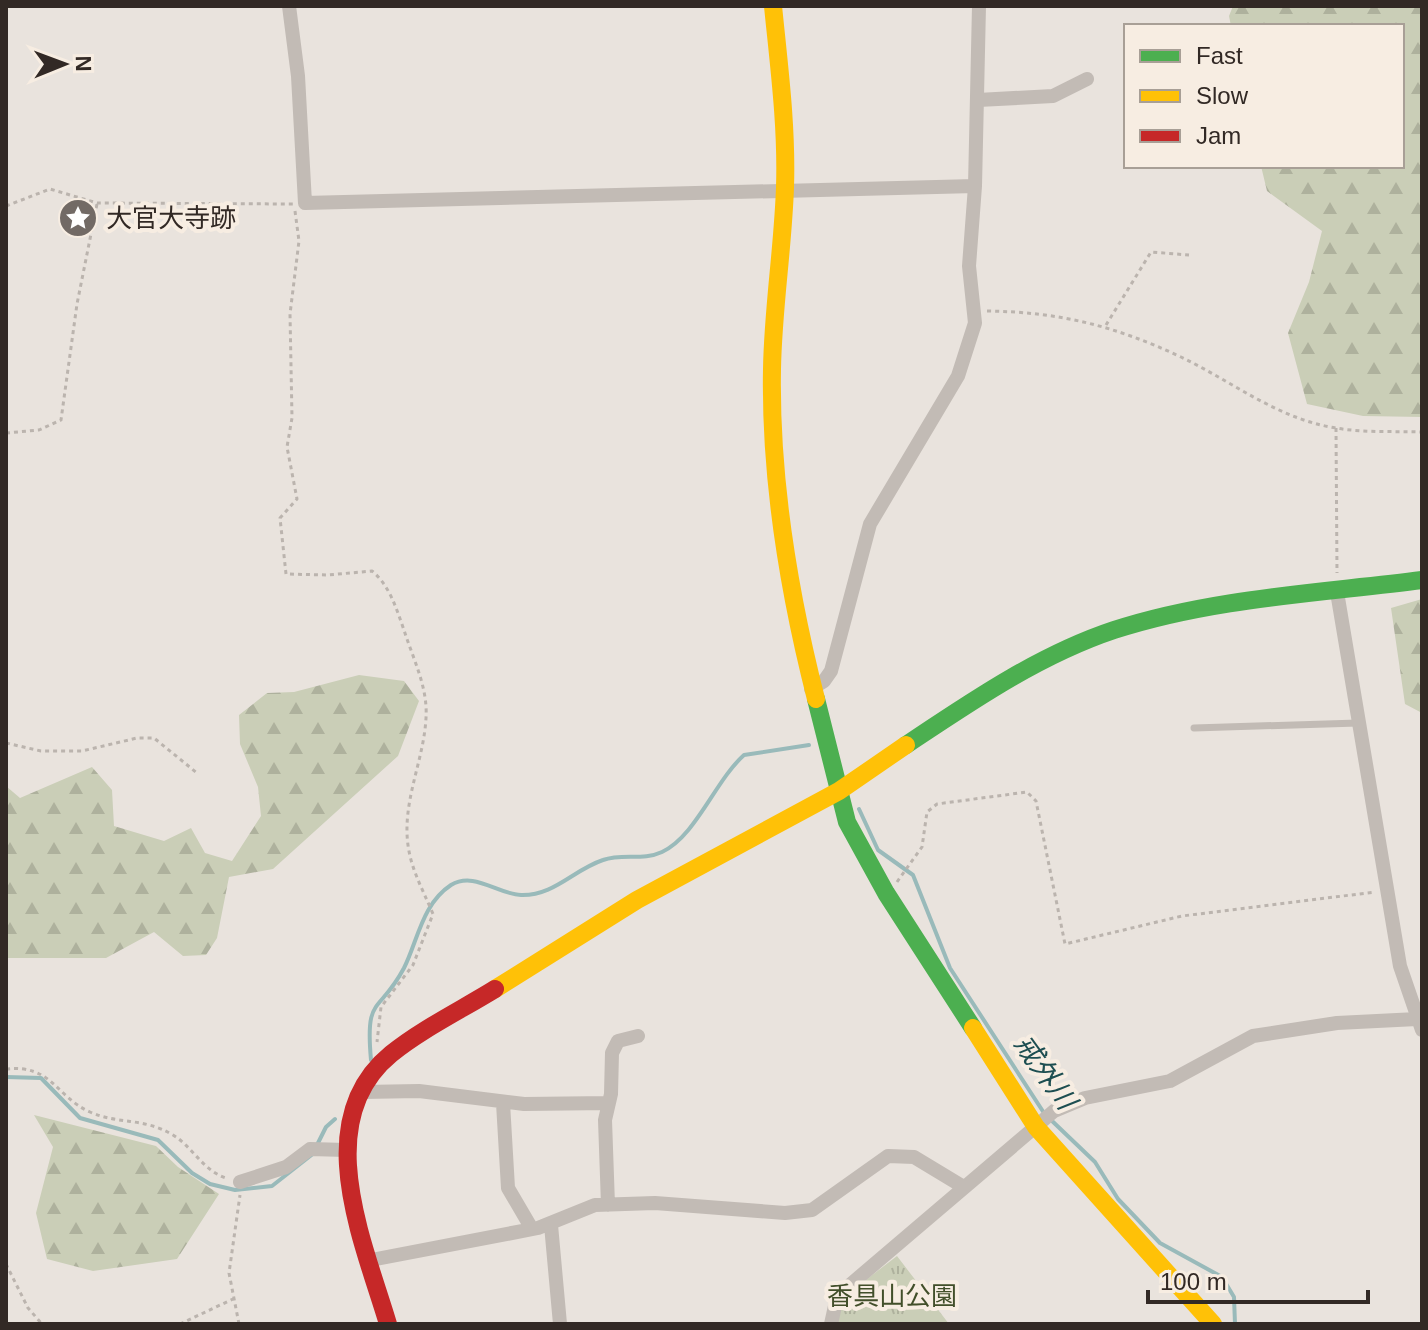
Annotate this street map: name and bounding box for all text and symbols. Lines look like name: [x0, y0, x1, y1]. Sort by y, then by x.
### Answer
north arrow: [24, 24, 104, 104]
legend: [1124, 24, 1404, 168]
text: Fast: [1196, 42, 1243, 69]
text: N: [71, 55, 96, 72]
text: Slow: [1196, 82, 1249, 109]
text: Jam: [1196, 122, 1241, 149]
place icon: 大官大寺跡: [57, 197, 99, 239]
place label: 大官大寺跡: [106, 203, 236, 233]
water label: 戒外川: [1008, 1029, 1084, 1118]
scale bar: [1148, 1254, 1368, 1304]
text: 100 m: [1160, 1268, 1227, 1295]
park label: 香具山公園: [827, 1281, 957, 1311]

